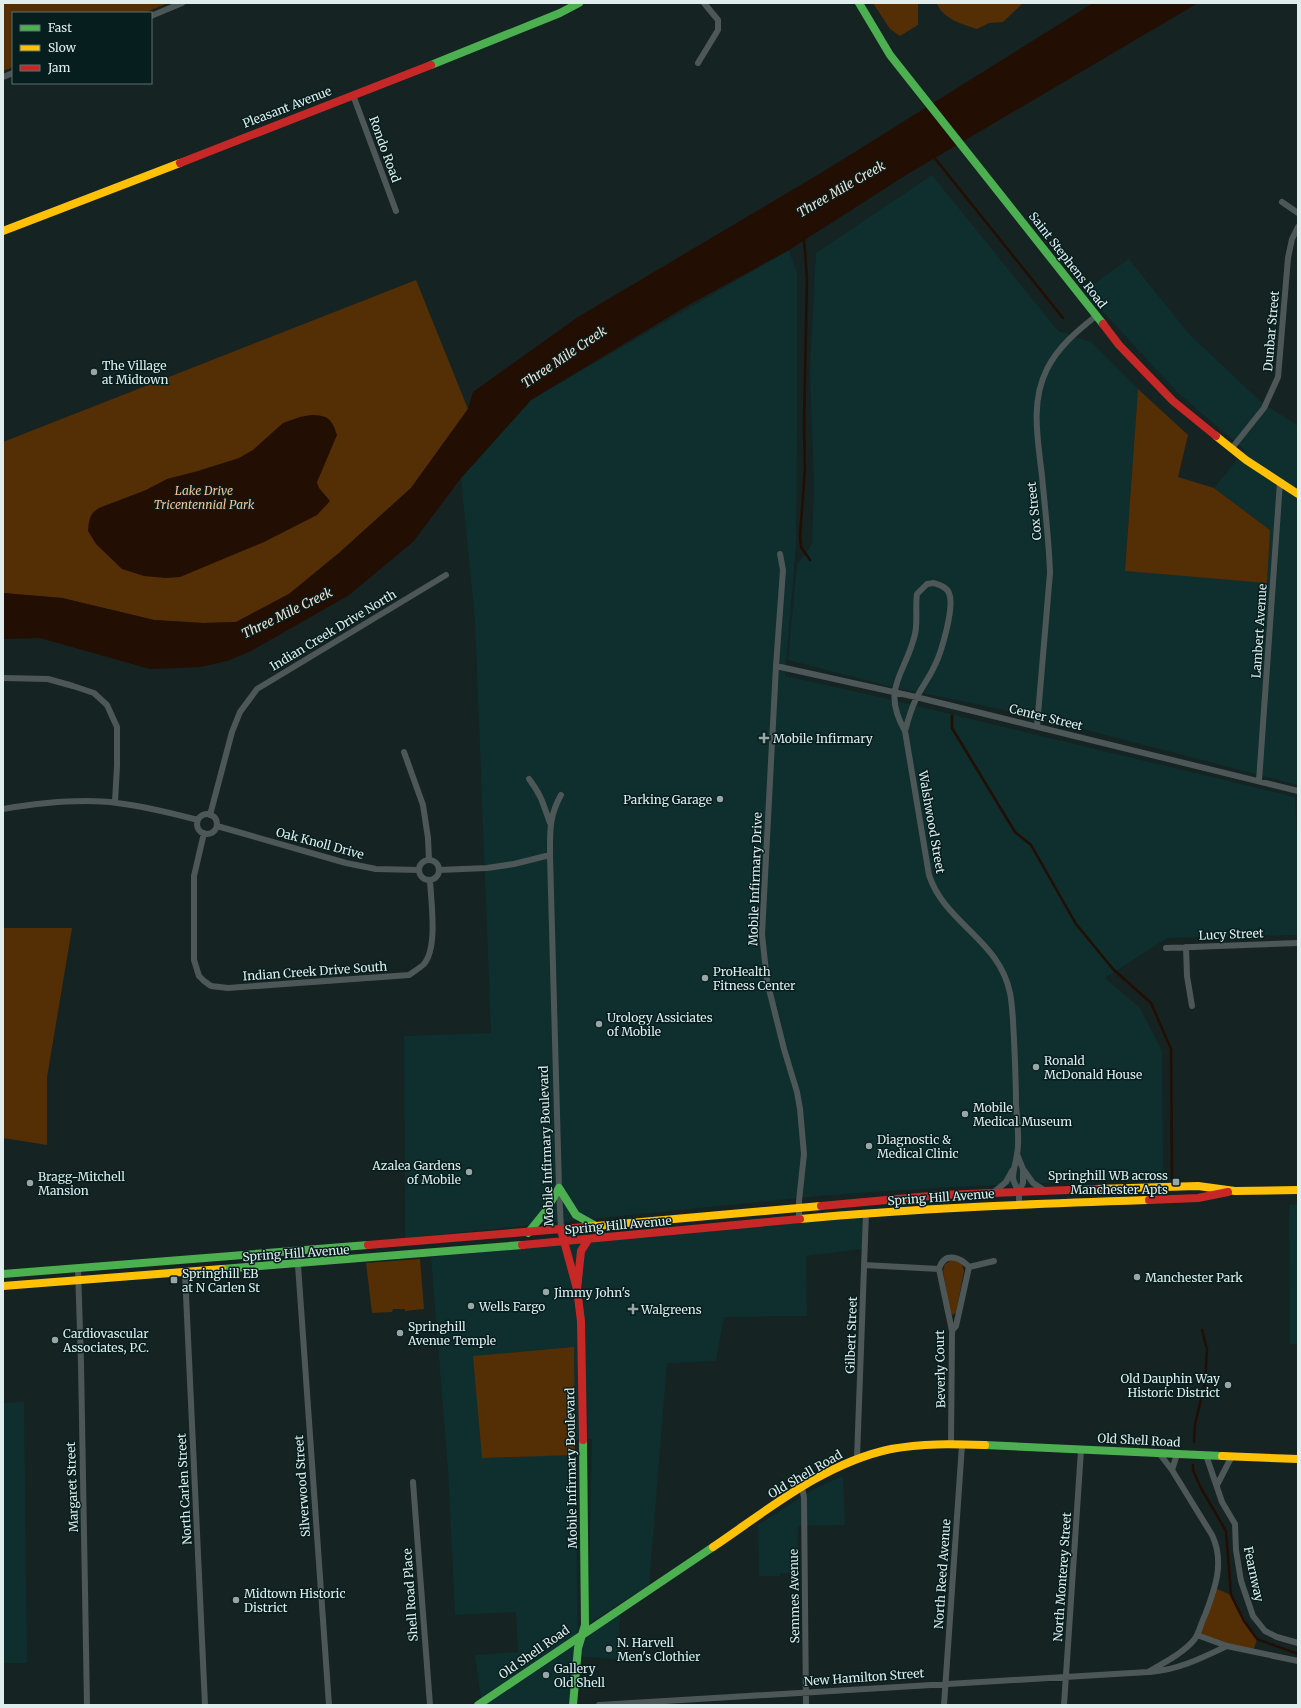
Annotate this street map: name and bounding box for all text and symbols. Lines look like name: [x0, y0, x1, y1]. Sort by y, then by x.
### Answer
legend: [12, 12, 152, 84]
text: Fast: [48, 20, 72, 35]
text: Slow: [48, 40, 77, 55]
text: Jam: [47, 60, 71, 75]
street label: Pleasant Avenue: [240, 83, 334, 131]
street label: Rondo Road: [366, 114, 404, 184]
water label: Three Mile Creek: [794, 157, 888, 221]
street label: Saint Stephens Road: [1026, 209, 1110, 311]
street label: Dunbar Street: [1260, 290, 1282, 372]
water label: Three Mile Creek: [518, 322, 610, 392]
place label: The Village at Midtown: [102, 358, 169, 387]
marker: The Village at Midtown: [89, 367, 99, 377]
street label: Cox Street: [1023, 481, 1045, 541]
park label: Lake Drive Tricentennial Park: [154, 483, 255, 512]
street label: Lambert Avenue: [1248, 583, 1270, 679]
water label: Three Mile Creek: [239, 584, 335, 642]
street label: Indian Creek Drive North: [267, 586, 399, 674]
street label: Center Street: [1008, 701, 1084, 733]
place label: Mobile Infirmary: [773, 731, 873, 746]
marker: Mobile Infirmary: [758, 732, 770, 744]
street label: Walshwood Street: [915, 768, 948, 875]
place label: Parking Garage: [623, 792, 712, 807]
marker: Parking Garage: [715, 794, 725, 804]
street label: Mobile Infirmary Drive: [745, 812, 765, 946]
street label: Oak Knoll Drive: [274, 824, 366, 862]
street label: Lucy Street: [1198, 925, 1264, 943]
street label: Indian Creek Drive South: [242, 958, 388, 984]
place label: ProHealth Fitness Center: [713, 964, 796, 993]
marker: ProHealth Fitness Center: [700, 973, 710, 983]
place label: Urology Assiciates of Mobile: [607, 1010, 713, 1039]
marker: Urology Assiciates of Mobile: [594, 1019, 604, 1029]
place label: Ronald McDonald House: [1044, 1053, 1142, 1082]
marker: Ronald McDonald House: [1031, 1062, 1041, 1072]
street label: Mobile Infirmary Boulevard: [536, 1065, 556, 1227]
place label: Mobile Medical Museum: [973, 1100, 1072, 1129]
marker: Mobile Medical Museum: [960, 1109, 970, 1119]
place label: Diagnostic & Medical Clinic: [877, 1132, 959, 1161]
marker: Diagnostic & Medical Clinic: [864, 1141, 874, 1151]
place label: Azalea Gardens of Mobile: [371, 1158, 461, 1187]
marker: Azalea Gardens of Mobile: [464, 1167, 474, 1177]
place label: Springhill WB across Manchester Apts: [1048, 1168, 1168, 1197]
place label: Bragg-Mitchell Mansion: [38, 1169, 125, 1198]
marker: Springhill WB across Manchester Apts: [1171, 1177, 1181, 1187]
marker: Bragg-Mitchell Mansion: [25, 1178, 35, 1188]
street label: Spring Hill Avenue: [887, 1186, 995, 1208]
street label: Spring Hill Avenue: [564, 1213, 672, 1237]
street label: Spring Hill Avenue: [242, 1242, 350, 1264]
place label: Springhill EB at N Carlen St: [182, 1266, 260, 1295]
place label: Manchester Park: [1145, 1270, 1243, 1285]
marker: Manchester Park: [1132, 1272, 1142, 1282]
marker: Springhill EB at N Carlen St: [169, 1275, 179, 1285]
place label: Jimmy John's: [553, 1285, 630, 1300]
marker: Jimmy John's: [541, 1287, 551, 1297]
street label: Gilbert Street: [842, 1296, 860, 1374]
place label: Wells Fargo: [478, 1299, 545, 1314]
marker: Wells Fargo: [466, 1301, 476, 1311]
place label: Walgreens: [640, 1302, 702, 1317]
marker: Walgreens: [628, 1304, 638, 1314]
place label: Springhill Avenue Temple: [407, 1319, 496, 1348]
place label: Cardiovascular Associates, P.C.: [62, 1326, 149, 1355]
marker: Springhill Avenue Temple: [395, 1328, 405, 1338]
street label: Beverly Court: [932, 1329, 948, 1408]
marker: Cardiovascular Associates, P.C.: [50, 1335, 60, 1345]
place label: Old Dauphin Way Historic District: [1120, 1371, 1220, 1400]
marker: Old Dauphin Way Historic District: [1223, 1380, 1233, 1390]
street label: Mobile Infirmary Boulevard: [562, 1387, 580, 1549]
street label: Old Shell Road: [1097, 1430, 1181, 1450]
street label: North Carlen Street: [174, 1433, 194, 1545]
street label: Silverwood Street: [291, 1434, 313, 1537]
street label: Margaret Street: [63, 1441, 81, 1532]
street label: Old Shell Road: [765, 1447, 845, 1501]
street label: North Monterey Street: [1050, 1511, 1074, 1642]
street label: North Reed Avenue: [931, 1518, 953, 1630]
street label: Fearnway: [1241, 1545, 1267, 1603]
street label: Shell Road Place: [399, 1548, 421, 1642]
street label: Semmes Avenue: [786, 1549, 802, 1643]
place label: Midtown Historic District: [244, 1586, 346, 1615]
marker: Midtown Historic District: [231, 1595, 241, 1605]
street label: Old Shell Road: [496, 1622, 572, 1682]
place label: N. Harvell Men's Clothier: [617, 1635, 701, 1664]
marker: N. Harvell Men's Clothier: [604, 1644, 614, 1654]
place label: Gallery Old Shell: [554, 1661, 605, 1690]
street label: New Hamilton Street: [803, 1665, 925, 1689]
marker: Gallery Old Shell: [541, 1670, 551, 1680]

